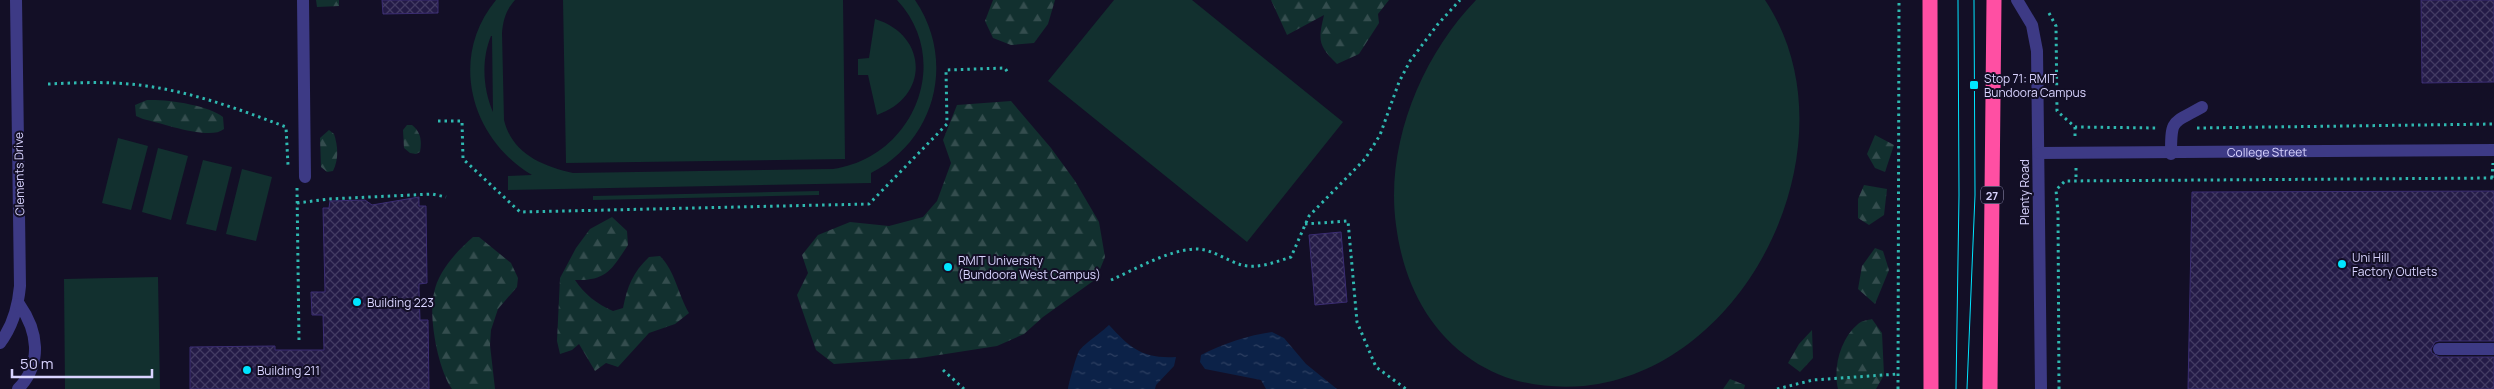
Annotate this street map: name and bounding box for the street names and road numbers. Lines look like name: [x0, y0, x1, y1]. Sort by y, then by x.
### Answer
street label: Clements Drive: [10, 132, 28, 216]
street label: College Street: [2227, 143, 2307, 160]
street label: Plenty Road: [2016, 159, 2033, 225]
road number: 27: [1981, 186, 2003, 204]

